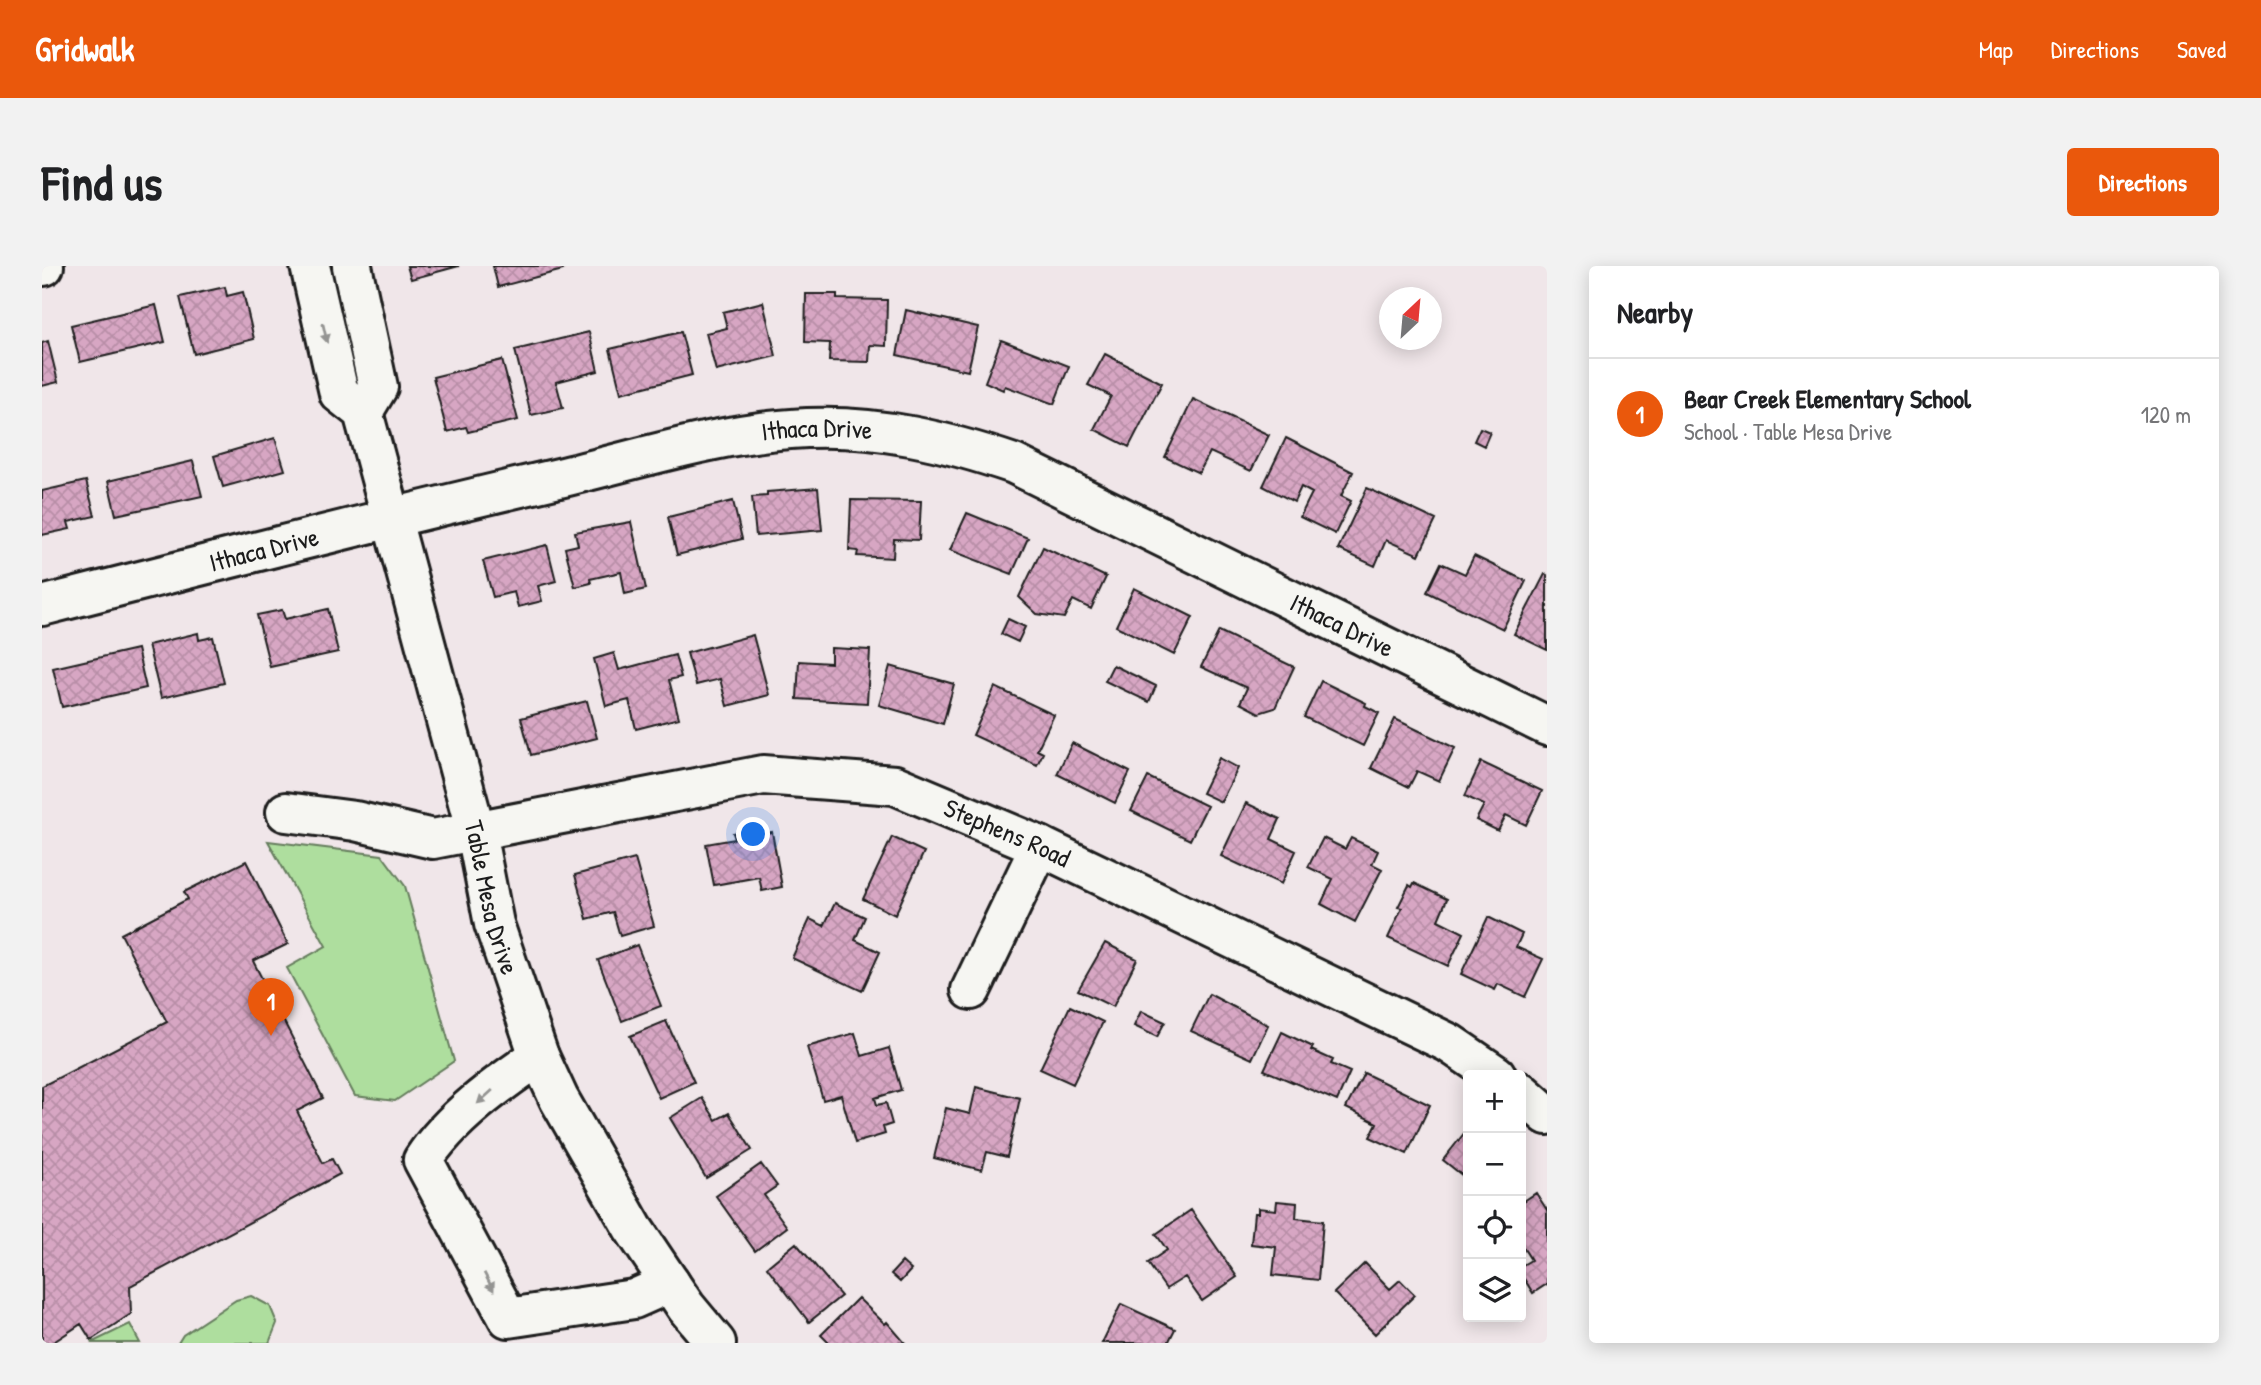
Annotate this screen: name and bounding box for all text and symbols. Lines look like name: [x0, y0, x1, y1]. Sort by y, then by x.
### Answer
text: Gridwalk: [35, 27, 135, 71]
text: Map: [1979, 33, 2013, 65]
text: Directions: [2051, 33, 2139, 65]
text: Saved: [2177, 33, 2226, 65]
button: Directions: [2067, 148, 2219, 216]
text: Find us: [42, 149, 162, 215]
north arrow: [1379, 287, 1442, 350]
text: Nearby: [1617, 292, 1693, 332]
one-way arrow: [320, 322, 331, 344]
text: Bear Creek Elementary School: [1684, 381, 1971, 416]
text: 1: [1636, 399, 1644, 430]
text: 120 m: [2141, 399, 2191, 430]
street label: Ithaca Drive: [759, 410, 874, 449]
text: School · Table Mesa Drive: [1684, 416, 1892, 447]
street label: Ithaca Drive: [205, 519, 322, 580]
street label: Ithaca Drive: [1285, 585, 1400, 665]
street label: Stephens Road: [939, 790, 1076, 875]
street label: Table Mesa Drive: [457, 816, 528, 979]
your location: [736, 817, 770, 851]
pin: 1: [248, 978, 294, 1036]
map controls: [1463, 1070, 1526, 1322]
button: +: [1463, 1070, 1526, 1133]
one-way arrow: [476, 1089, 494, 1105]
button: −: [1463, 1133, 1526, 1196]
button: locate: [1463, 1196, 1526, 1259]
button: layers: [1463, 1259, 1526, 1322]
one-way arrow: [483, 1272, 494, 1292]

